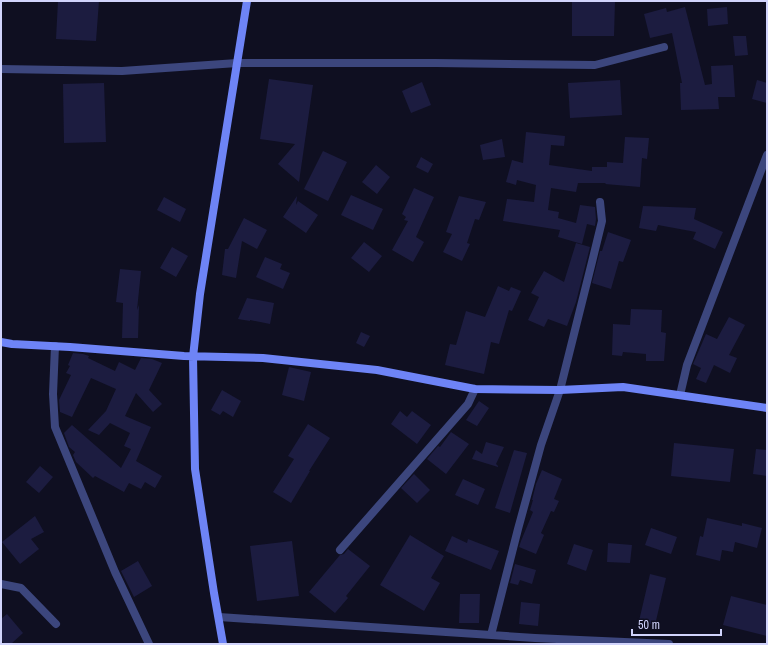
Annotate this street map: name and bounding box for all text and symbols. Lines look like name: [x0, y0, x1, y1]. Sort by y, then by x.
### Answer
scale bar: [632, 611, 721, 637]
text: 50 m: [638, 617, 660, 633]

